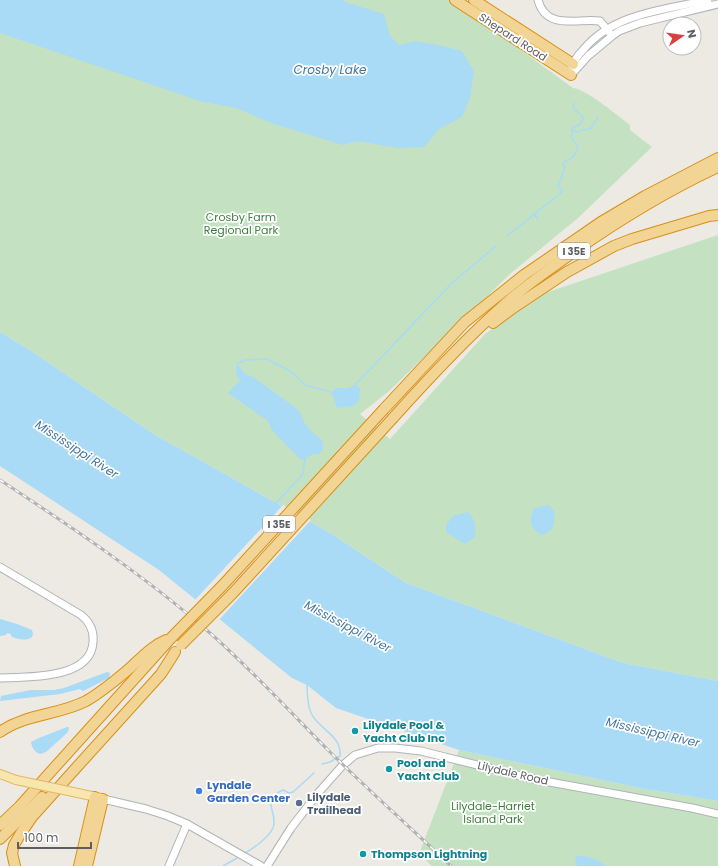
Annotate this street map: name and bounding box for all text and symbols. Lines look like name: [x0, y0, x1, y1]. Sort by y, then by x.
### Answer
street label: Shepard Road: [476, 9, 550, 65]
north arrow: [662, 16, 702, 56]
text: N: [683, 28, 700, 40]
water label: Crosby Lake: [293, 61, 367, 78]
park label: Crosby Farm Regional Park: [204, 209, 279, 238]
road number: I 35E: [558, 243, 590, 259]
water label: Mississippi River: [32, 416, 122, 483]
road number: I 35E: [263, 516, 295, 532]
water label: Mississippi River: [302, 596, 395, 656]
water label: Mississippi River: [604, 713, 702, 751]
place label: Lilydale Pool & Yacht Club Inc: [363, 717, 445, 746]
marker: Lilydale Pool & Yacht Club Inc: [350, 726, 360, 736]
place label: Pool and Yacht Club: [397, 755, 460, 784]
street label: Lilydale Road: [476, 757, 550, 789]
marker: Pool and Yacht Club: [384, 764, 394, 774]
place label: Lyndale Garden Center: [207, 777, 290, 806]
marker: Lyndale Garden Center: [194, 786, 204, 796]
place label: Lilydale Trailhead: [307, 789, 361, 818]
marker: Lilydale Trailhead: [294, 798, 304, 808]
park label: Lilydale-Harriet Island Park: [451, 798, 535, 827]
scale bar: [18, 824, 91, 850]
text: 100 m: [24, 829, 58, 846]
place label: Thompson Lightning: [371, 846, 487, 862]
marker: Thompson Lightning: [358, 849, 368, 859]

